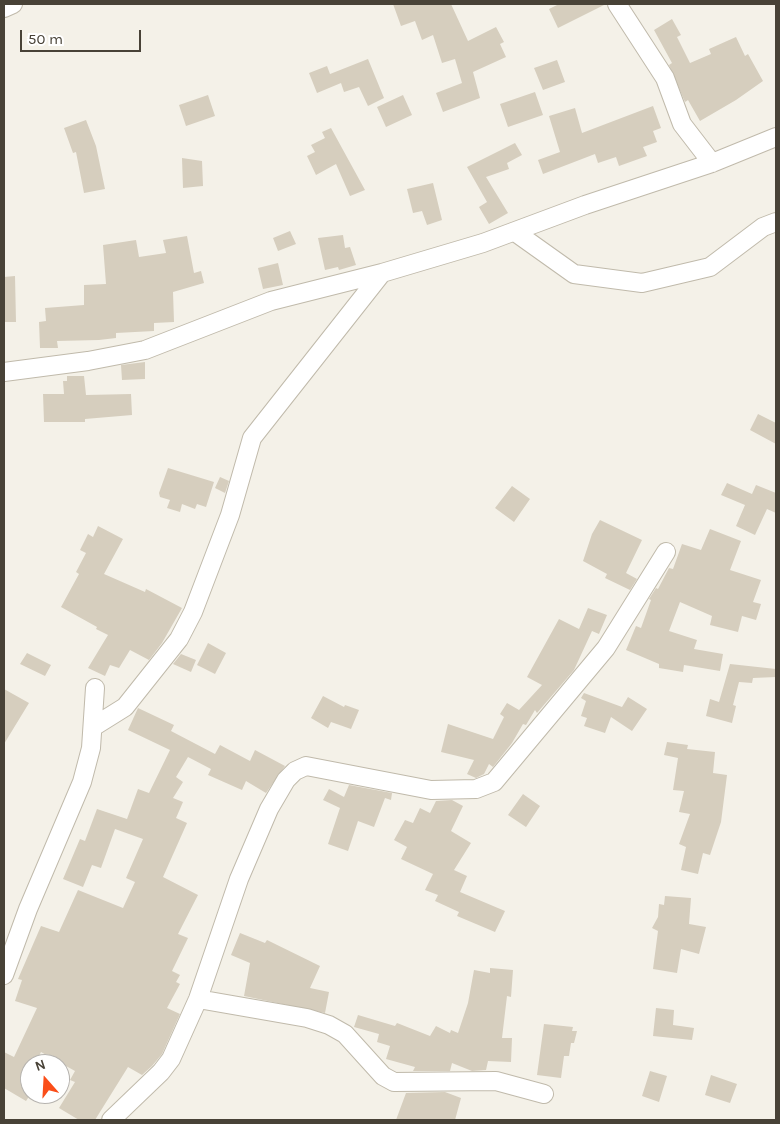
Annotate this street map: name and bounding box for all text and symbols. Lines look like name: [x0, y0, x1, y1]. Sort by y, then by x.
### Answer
scale bar: [22, 20, 144, 52]
text: 50 m: [28, 30, 63, 48]
north arrow: [20, 1054, 70, 1104]
text: N: [33, 1056, 48, 1075]

